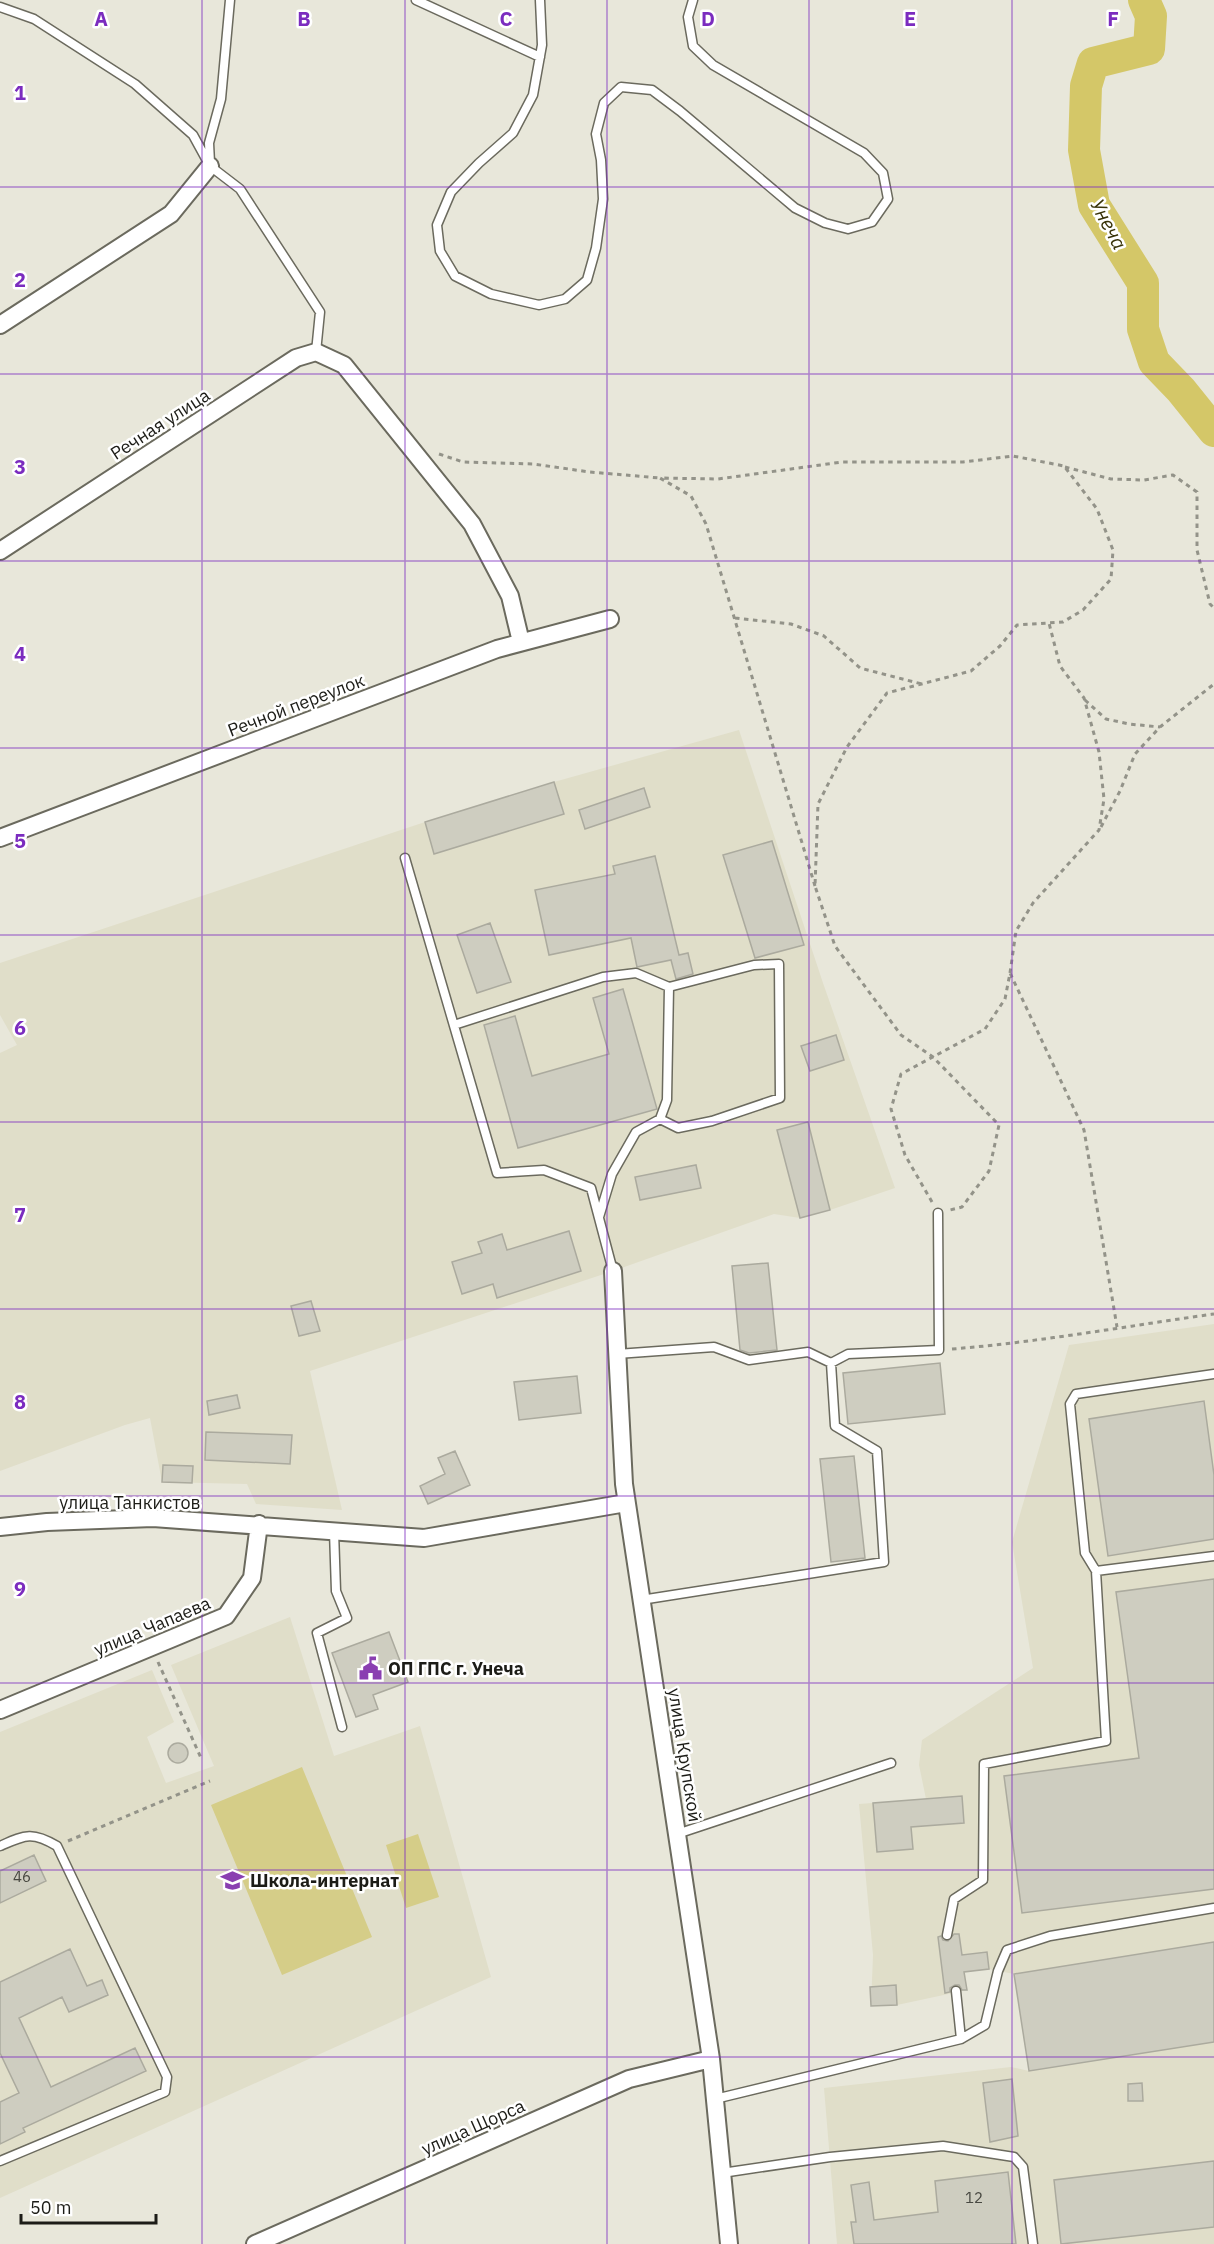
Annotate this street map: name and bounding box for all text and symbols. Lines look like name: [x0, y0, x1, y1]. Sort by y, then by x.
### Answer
text: A: [94, 5, 108, 32]
text: B: [297, 5, 311, 32]
text: C: [499, 5, 513, 32]
text: D: [701, 5, 715, 32]
text: E: [904, 5, 916, 32]
text: F: [1107, 5, 1119, 32]
text: 1: [14, 79, 26, 106]
water label: Унеча: [1084, 194, 1134, 254]
text: 2: [14, 266, 26, 293]
street label: Речная улица: [106, 383, 214, 465]
text: 3: [14, 453, 26, 480]
text: 4: [14, 640, 26, 667]
street label: Речной переулок: [224, 668, 368, 742]
text: 5: [14, 827, 26, 854]
text: 6: [14, 1014, 26, 1041]
text: 7: [14, 1201, 26, 1228]
text: 8: [14, 1388, 26, 1415]
street label: улица Танкистов: [59, 1491, 201, 1514]
text: 9: [14, 1575, 26, 1602]
street label: улица Чапаева: [90, 1591, 214, 1661]
public building icon: ОП ГПС г. Унеча: [357, 1655, 383, 1681]
place label: ОП ГПС г. Унеча: [388, 1657, 524, 1680]
street label: улица Крупской: [663, 1687, 707, 1823]
house number: 46: [13, 1867, 31, 1886]
school or university icon: Школа-интернат: [219, 1867, 245, 1893]
place label: Школа-интернат: [250, 1869, 399, 1892]
street label: улица Щорса: [418, 2094, 529, 2160]
scale bar: [21, 2187, 156, 2225]
house number: 12: [965, 2188, 983, 2207]
text: 50 m: [30, 2196, 72, 2219]

